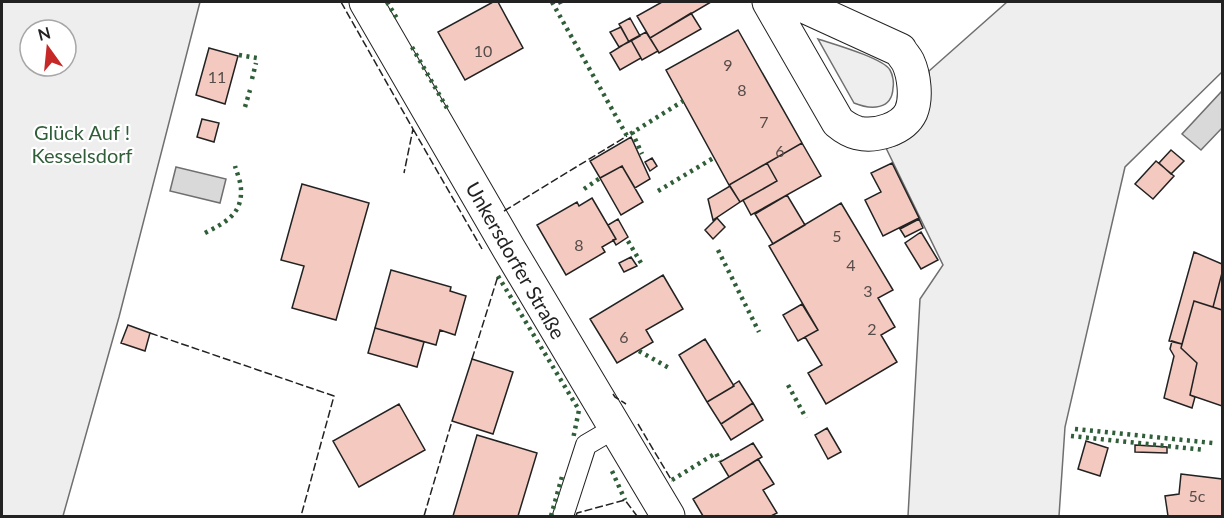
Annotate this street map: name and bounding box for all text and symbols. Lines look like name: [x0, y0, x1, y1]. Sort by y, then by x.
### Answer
north arrow: [18, 18, 78, 78]
text: N: [36, 22, 52, 44]
house number: 10: [474, 41, 492, 60]
house number: 9: [723, 55, 733, 74]
house number: 11: [208, 67, 226, 86]
house number: 8: [737, 80, 747, 99]
house number: 7: [759, 112, 769, 131]
park label: Glück Auf ! Kesselsdorf: [31, 120, 133, 167]
house number: 6: [775, 141, 785, 160]
street label: Unkersdorfer Straße: [461, 177, 571, 343]
house number: 5: [832, 226, 842, 245]
house number: 8: [574, 235, 584, 254]
house number: 4: [846, 255, 856, 274]
house number: 3: [863, 281, 873, 300]
house number: 2: [867, 319, 877, 338]
house number: 6: [619, 327, 629, 346]
house number: 5c: [1189, 486, 1206, 505]

